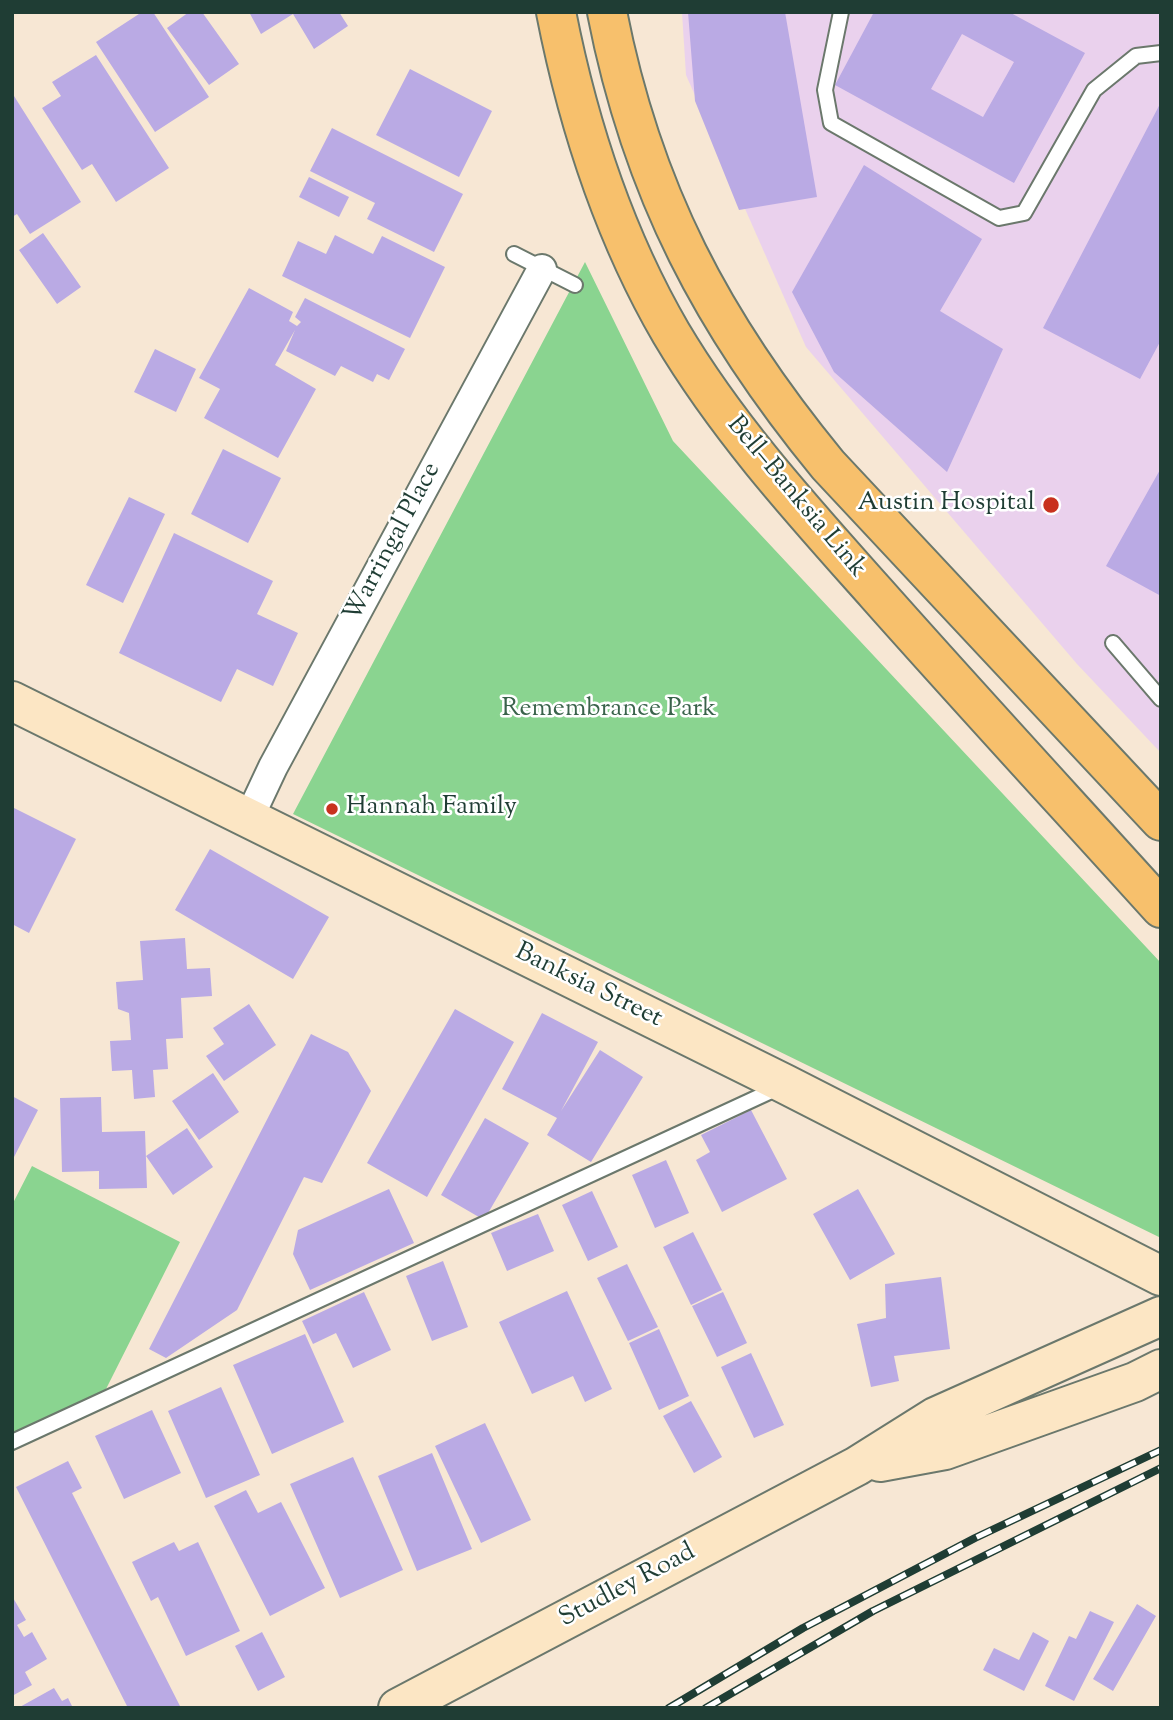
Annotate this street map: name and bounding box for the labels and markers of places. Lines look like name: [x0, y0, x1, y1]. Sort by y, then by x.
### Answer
place label: Austin Hospital: [858, 489, 1035, 521]
marker: Austin Hospital: [1041, 495, 1061, 515]
place label: Hannah Family: [346, 793, 517, 825]
marker: Hannah Family: [324, 801, 340, 817]

